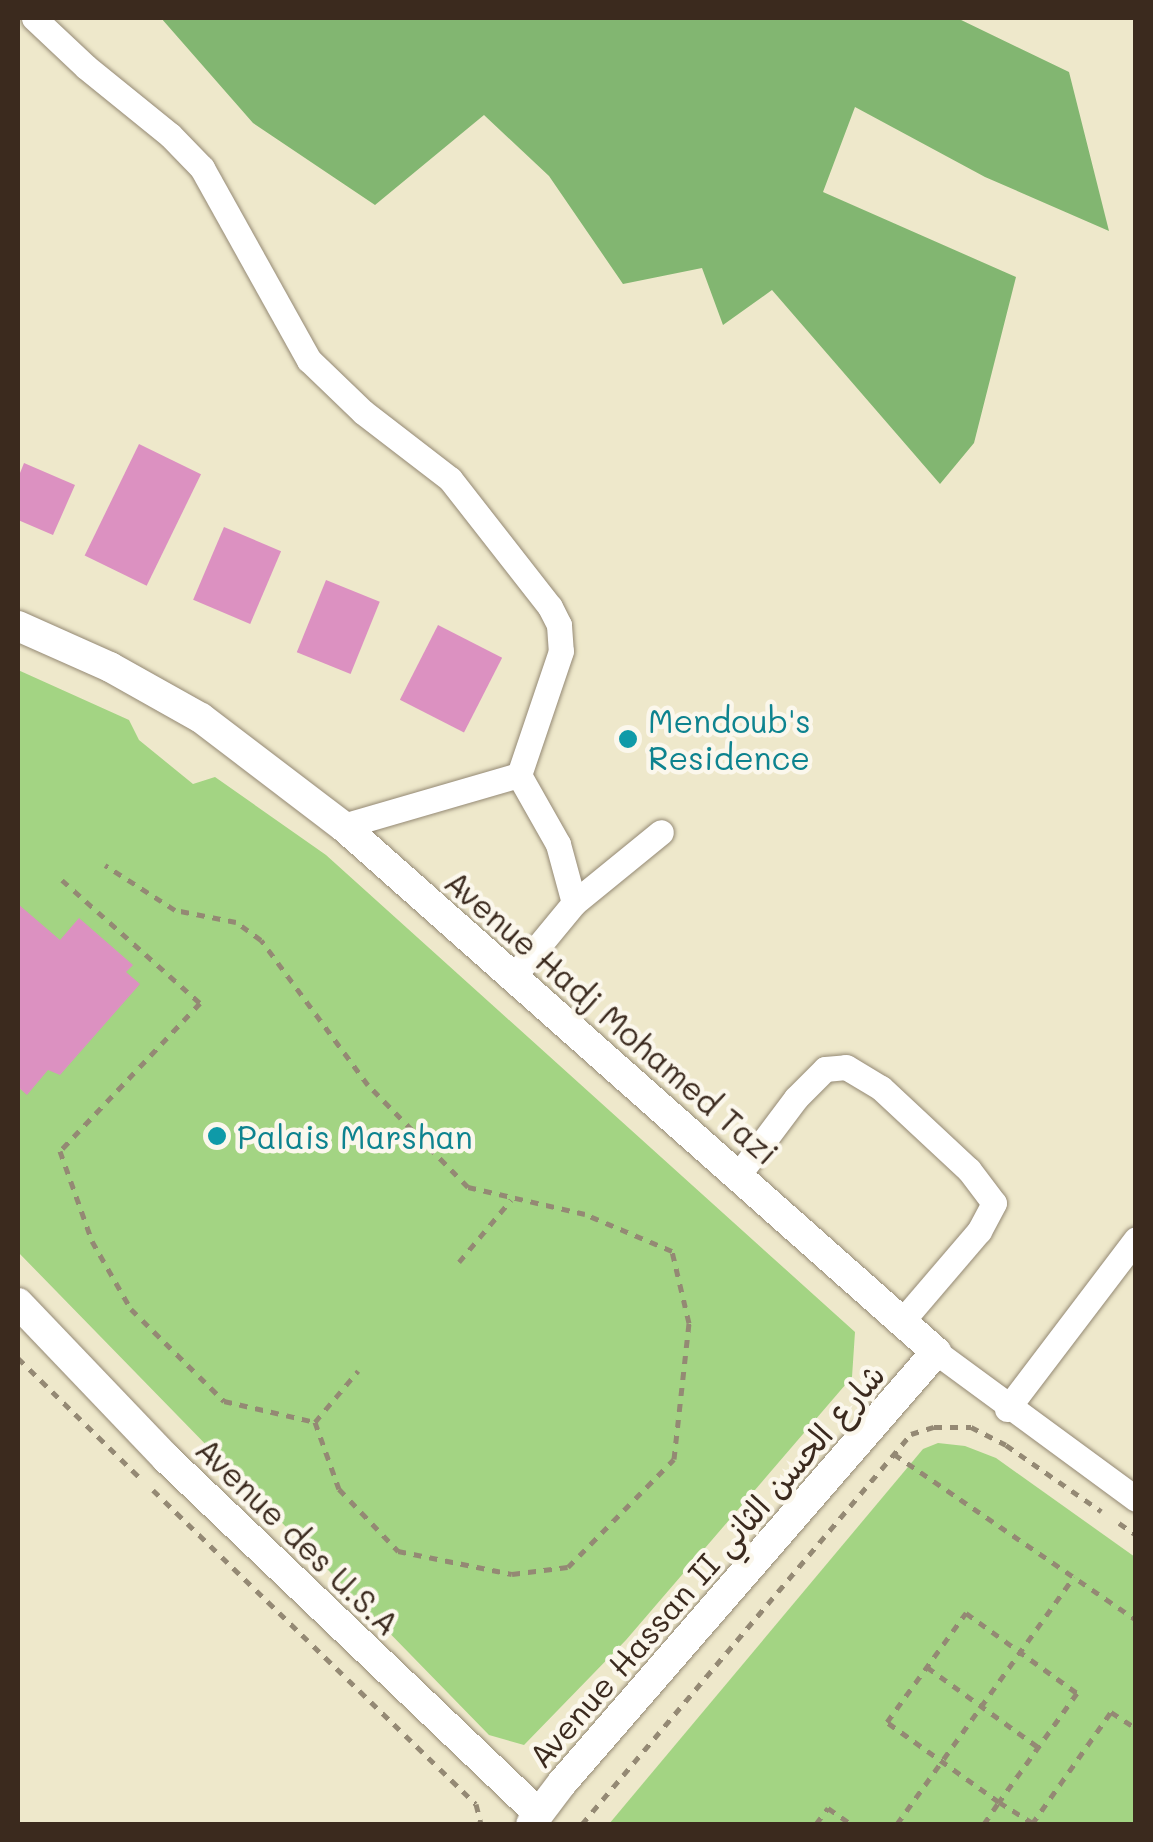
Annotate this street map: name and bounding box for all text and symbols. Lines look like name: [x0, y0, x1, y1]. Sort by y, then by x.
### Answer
place label: Mendoub's Residence: [648, 702, 811, 777]
marker: Mendoub's Residence: [617, 728, 639, 750]
street label: Avenue Hadj Mohamed Tazi: [438, 862, 786, 1172]
place label: Palais Marshan: [237, 1117, 473, 1155]
marker: Palais Marshan: [206, 1125, 228, 1147]
street label: Avenue Hassan II شارع الحسن الثاني: [520, 1355, 892, 1775]
street label: Avenue des U.S.A: [189, 1429, 407, 1643]

